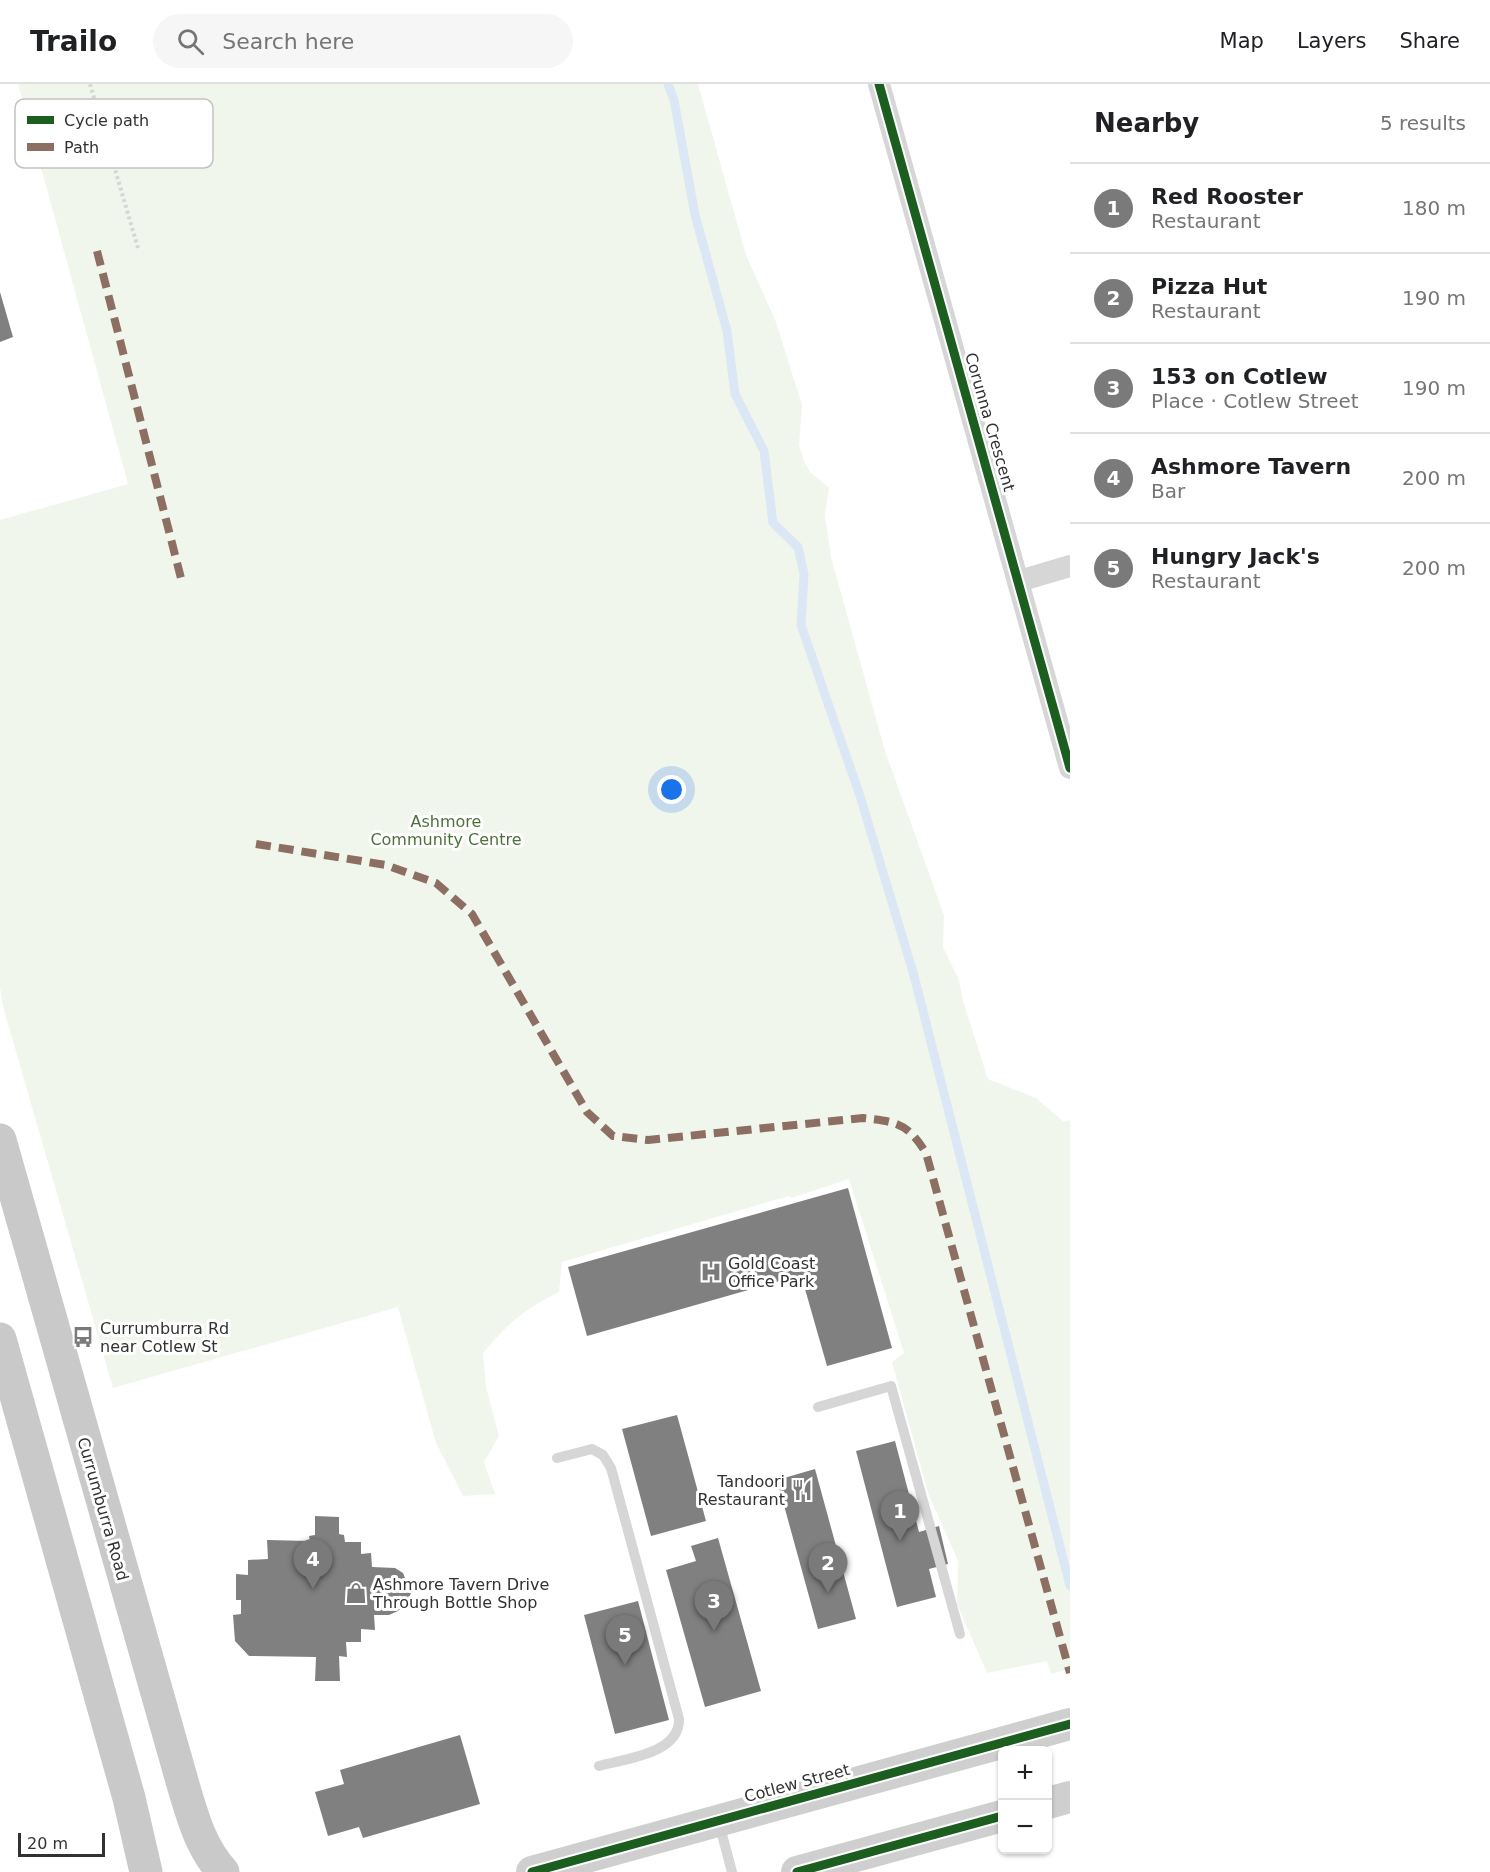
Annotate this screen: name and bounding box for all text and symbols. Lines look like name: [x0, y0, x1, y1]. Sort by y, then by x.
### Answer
search box: [153, 14, 573, 68]
text: Trailo: [30, 25, 117, 58]
icon: search: [174, 25, 207, 58]
text: Search here: [222, 29, 354, 54]
text: Map: [1220, 29, 1264, 53]
text: Layers: [1297, 29, 1366, 53]
text: Share: [1399, 29, 1460, 53]
legend: [15, 99, 213, 168]
text: Nearby: [1094, 108, 1199, 138]
text: Cycle path: [64, 111, 149, 130]
text: 5 results: [1380, 111, 1466, 135]
text: Path: [64, 138, 99, 157]
text: Red Rooster: [1151, 184, 1303, 209]
text: 1: [1107, 196, 1120, 220]
text: 180 m: [1402, 196, 1466, 220]
text: Restaurant: [1151, 209, 1261, 233]
text: Pizza Hut: [1151, 274, 1267, 299]
text: 2: [1107, 286, 1120, 310]
text: 190 m: [1402, 286, 1466, 310]
text: Restaurant: [1151, 299, 1261, 323]
street label: Corunna Crescent: [961, 350, 1019, 494]
text: 153 on Cotlew: [1151, 364, 1328, 389]
text: 3: [1107, 376, 1120, 400]
text: 190 m: [1402, 376, 1466, 400]
text: Place · Cotlew Street: [1151, 389, 1359, 413]
text: Ashmore Tavern: [1151, 454, 1351, 479]
text: 4: [1107, 466, 1120, 490]
text: 200 m: [1402, 466, 1466, 490]
text: Bar: [1151, 479, 1185, 503]
text: Hungry Jack's: [1151, 544, 1320, 569]
text: 5: [1107, 556, 1120, 580]
text: 200 m: [1402, 556, 1466, 580]
text: Restaurant: [1151, 569, 1261, 593]
your location: [657, 775, 686, 804]
park label: Ashmore Community Centre: [370, 812, 522, 849]
place label: Gold Coast Office Park: [728, 1254, 815, 1291]
hospital icon: Gold Coast Office Park: [699, 1260, 723, 1284]
place label: Currumburra Rd near Cotlew St: [100, 1319, 229, 1356]
bus stop icon: Currumburra Rd near Cotlew St: [71, 1325, 95, 1349]
street label: Currumburra Road: [73, 1435, 133, 1583]
place label: Tandoori Restaurant: [697, 1472, 785, 1509]
restaurant icon: Tandoori Restaurant: [790, 1478, 814, 1502]
pin: 1: [880, 1492, 920, 1541]
pin: 4: [294, 1540, 332, 1589]
pin: 2: [808, 1544, 848, 1593]
place label: Ashmore Tavern Drive Through Bottle Shop: [372, 1575, 549, 1612]
shop icon: Ashmore Tavern Drive Through Bottle Shop: [344, 1581, 368, 1605]
pin: 3: [694, 1582, 734, 1631]
pin: 5: [606, 1616, 644, 1665]
map controls: [998, 1746, 1052, 1854]
button: +: [998, 1746, 1052, 1800]
street label: Cotlew Street: [742, 1760, 852, 1806]
button: −: [998, 1800, 1052, 1854]
scale bar: [18, 1830, 105, 1858]
text: 20 m: [27, 1834, 68, 1853]

